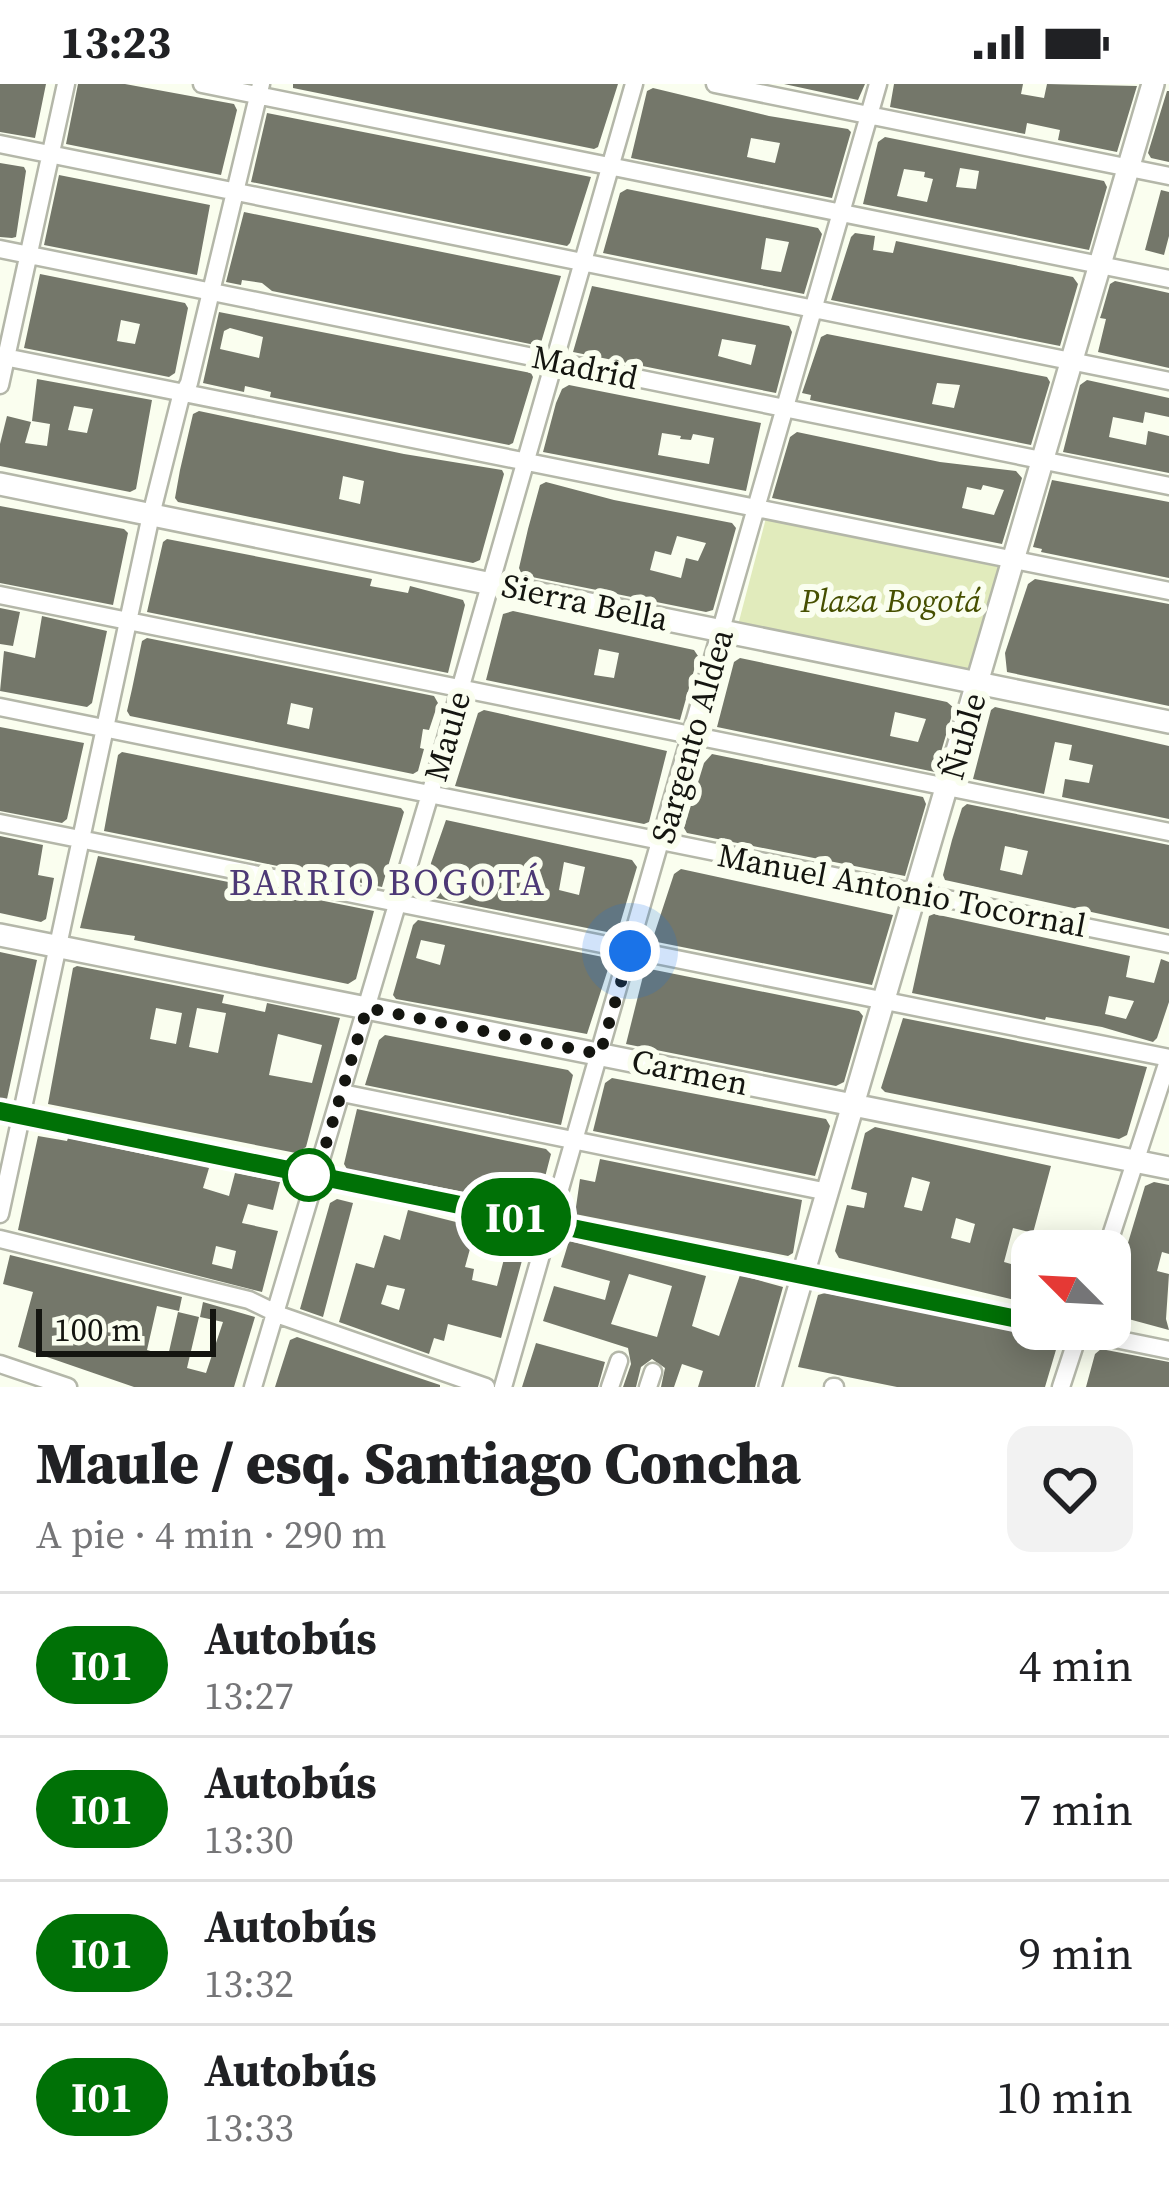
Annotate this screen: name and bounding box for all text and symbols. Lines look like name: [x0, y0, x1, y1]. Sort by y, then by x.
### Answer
text: 13:23: [60, 11, 171, 73]
street label: Madrid: [528, 334, 642, 400]
street label: Sierra Bella: [498, 562, 673, 642]
park label: Plaza Bogotá: [800, 578, 981, 623]
street label: Sargento Aldea: [640, 623, 744, 848]
street label: Maule: [413, 686, 481, 786]
street label: Ñuble: [929, 687, 997, 785]
street label: Manuel Antonio Tocornal: [714, 832, 1090, 948]
district label: BARRIO BOGOTÁ: [229, 858, 547, 907]
your location: [600, 921, 660, 981]
street label: Carmen: [628, 1038, 752, 1106]
unlabelled marker: [284, 1150, 334, 1200]
line badge: I01: [447, 1178, 585, 1256]
text: I01: [485, 1188, 547, 1246]
north arrow: [1011, 1230, 1131, 1350]
map controls: [1011, 1230, 1131, 1350]
scale bar: [36, 1303, 216, 1356]
text: 100 m: [54, 1307, 141, 1352]
text: Maule / esq. Santiago Concha: [36, 1424, 801, 1502]
button: heart: [1007, 1426, 1133, 1552]
text: A pie · 4 min · 290 m: [36, 1508, 387, 1561]
text: Autobús: [204, 1607, 377, 1669]
text: 4 min: [1019, 1634, 1133, 1696]
text: I01: [71, 1636, 133, 1694]
text: 13:27: [204, 1669, 294, 1722]
text: Autobús: [204, 1751, 377, 1813]
text: 7 min: [1019, 1778, 1133, 1840]
text: I01: [71, 1780, 133, 1838]
text: 13:30: [204, 1813, 294, 1866]
text: Autobús: [204, 1895, 377, 1957]
text: 9 min: [1019, 1922, 1133, 1984]
text: I01: [71, 1924, 133, 1982]
text: 13:32: [204, 1957, 294, 2010]
text: Autobús: [204, 2039, 377, 2101]
text: 10 min: [996, 2066, 1133, 2128]
text: I01: [71, 2068, 133, 2126]
text: 13:33: [204, 2101, 294, 2154]

